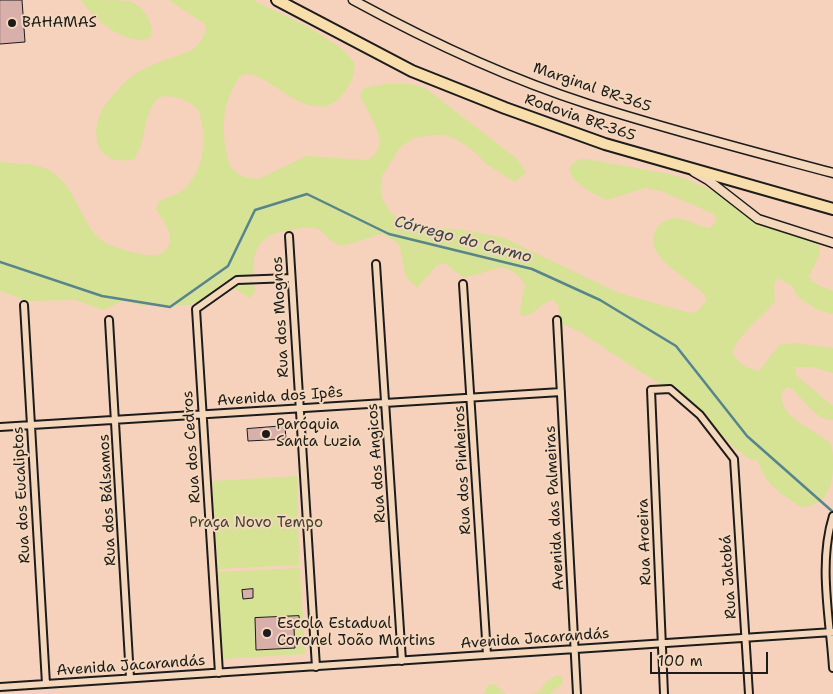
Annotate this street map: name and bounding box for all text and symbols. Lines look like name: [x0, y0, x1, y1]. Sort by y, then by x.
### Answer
place label: BAHAMAS: [22, 14, 97, 32]
marker: BAHAMAS: [6, 17, 18, 29]
street label: Marginal BR-365: [531, 59, 653, 117]
street label: Rodovia BR-365: [522, 91, 638, 145]
water label: Córrego do Carmo: [392, 212, 534, 268]
street label: Rua dos Mognos: [269, 256, 293, 378]
street label: Avenida dos Ipês: [216, 384, 344, 410]
street label: Rua dos Cedros: [179, 390, 205, 504]
street label: Rua dos Angicos: [364, 402, 390, 524]
street label: Rua dos Pinheiros: [451, 405, 475, 535]
place label: Paróquia Santa Luzia: [276, 416, 361, 451]
street label: Avenida das Palmeiras: [542, 425, 568, 591]
street label: Rua dos Eucaliptos: [9, 426, 35, 564]
marker: Paróquia Santa Luzia: [260, 428, 272, 440]
street label: Rua dos Bálsamos: [96, 434, 120, 566]
street label: Rua Aroeira: [634, 498, 656, 586]
park label: Praça Novo Tempo: [189, 514, 323, 532]
street label: Rua Jatobá: [717, 534, 741, 620]
place label: Escola Estadual Coronel João Martins: [277, 615, 435, 650]
street label: Avenida Jacarandás: [460, 625, 610, 653]
marker: Escola Estadual Coronel João Martins: [261, 627, 273, 639]
scale bar: [653, 642, 770, 674]
text: 100 m: [658, 651, 703, 671]
street label: Avenida Jacarandás: [56, 652, 206, 680]

